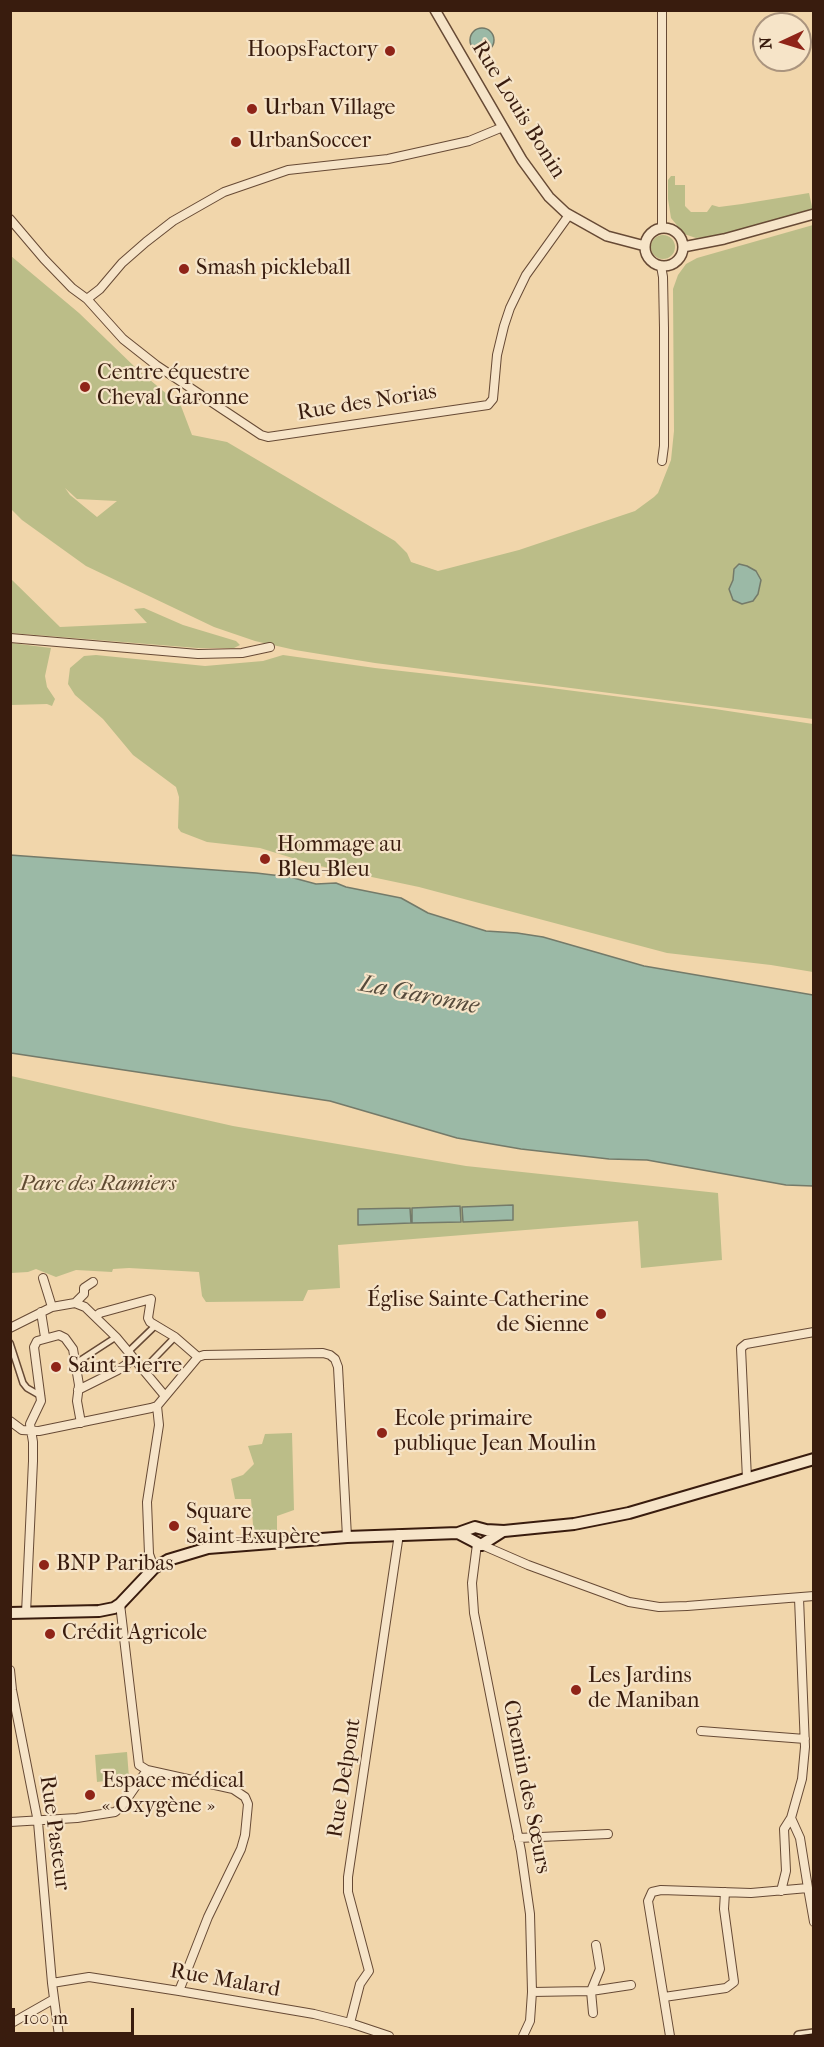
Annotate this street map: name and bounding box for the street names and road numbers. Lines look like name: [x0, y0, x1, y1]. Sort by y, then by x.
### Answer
street label: Rue Louis Bonin: [465, 36, 571, 184]
street label: Rue des Norias: [295, 379, 439, 427]
street label: Chemin des Sœurs: [496, 1698, 556, 1876]
street label: Rue Delpont: [323, 1716, 367, 1840]
street label: Rue Pasteur: [33, 1774, 75, 1892]
street label: Rue Malard: [168, 1958, 282, 2004]

